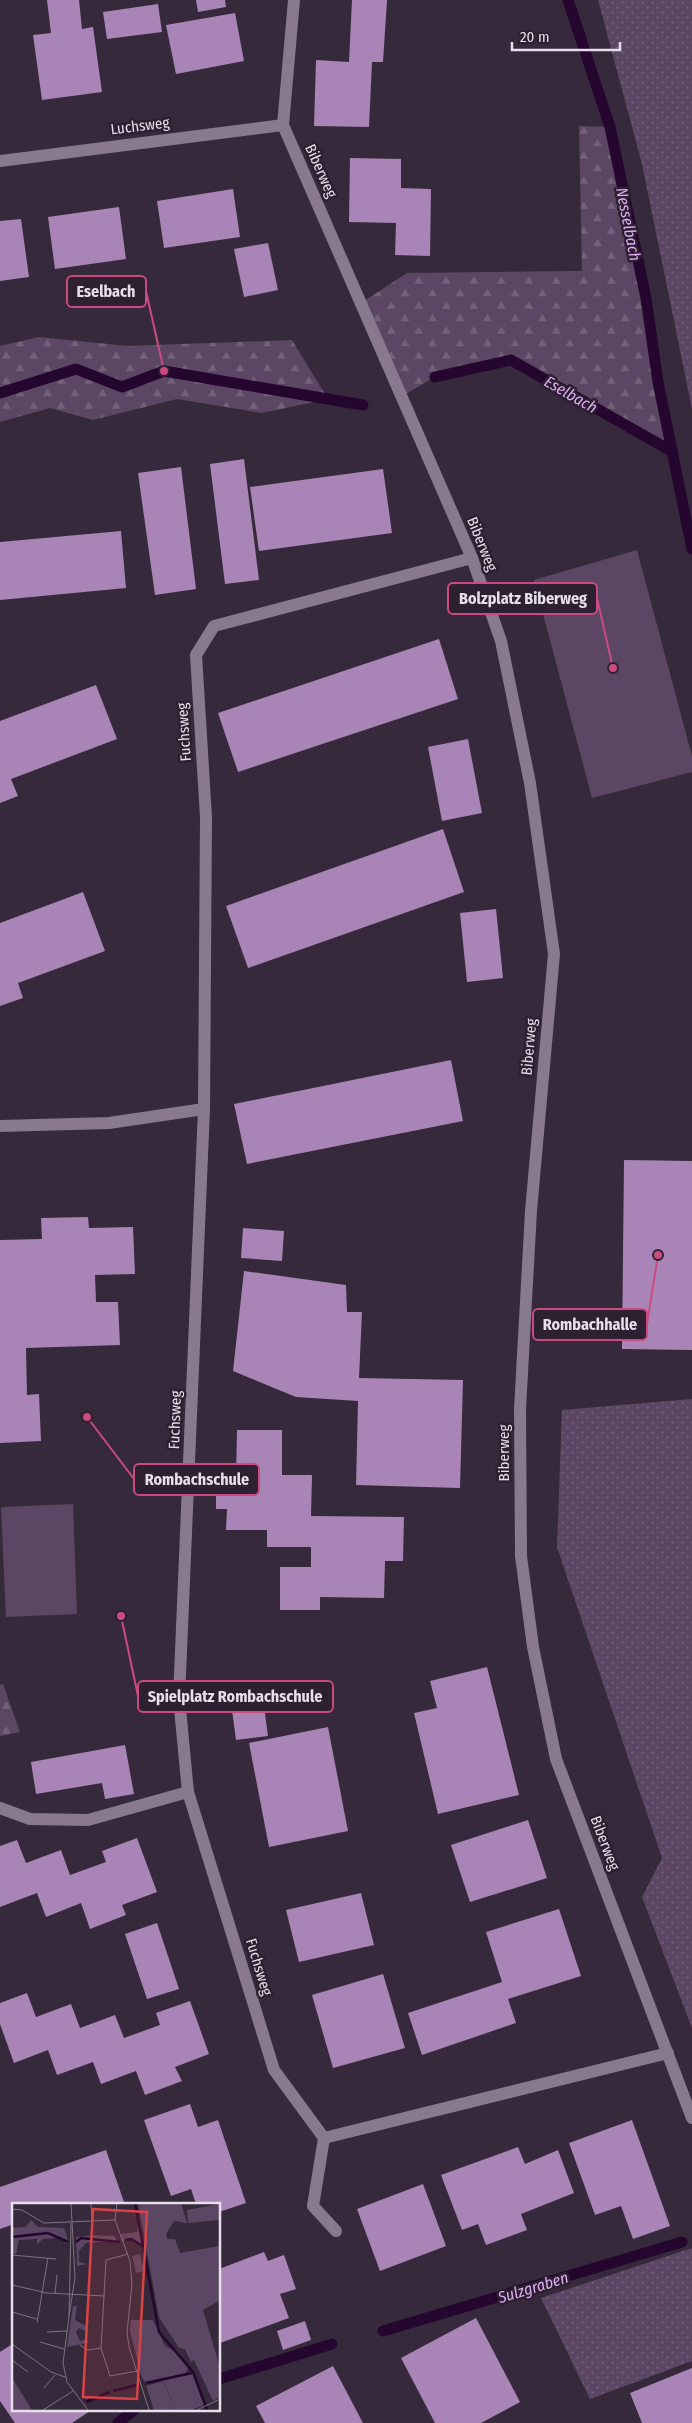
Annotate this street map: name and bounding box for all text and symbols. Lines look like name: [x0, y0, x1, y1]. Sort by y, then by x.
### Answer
scale bar: [512, 20, 620, 52]
text: 20 m: [520, 28, 550, 46]
street label: Luchsweg: [110, 113, 170, 139]
street label: Biberweg: [301, 141, 341, 201]
water label: Nesselbach: [612, 186, 645, 262]
callout: Eselbach: [67, 276, 146, 307]
text: Eselbach: [77, 282, 135, 301]
water label: Eselbach: [541, 372, 601, 417]
street label: Biberweg: [463, 514, 501, 574]
callout: Bolzplatz Biberweg: [448, 583, 597, 614]
text: Bolzplatz Biberweg: [459, 589, 587, 608]
street label: Fuchsweg: [173, 702, 195, 762]
street label: Biberweg: [518, 1018, 540, 1076]
callout: Rombachhalle: [533, 1309, 647, 1340]
text: Rombachhalle: [543, 1315, 637, 1334]
street label: Fuchsweg: [165, 1390, 185, 1450]
street label: Biberweg: [495, 1425, 513, 1481]
callout: Rombachschule: [134, 1464, 259, 1495]
text: Rombachschule: [145, 1470, 249, 1489]
callout: Spielplatz Rombachschule: [138, 1681, 333, 1712]
text: Spielplatz Rombachschule: [148, 1687, 322, 1706]
street label: Biberweg: [586, 1813, 624, 1873]
street label: Fuchsweg: [242, 1936, 276, 1998]
inset map: [12, 2203, 220, 2410]
water label: Sulzgraben: [495, 2268, 571, 2307]

